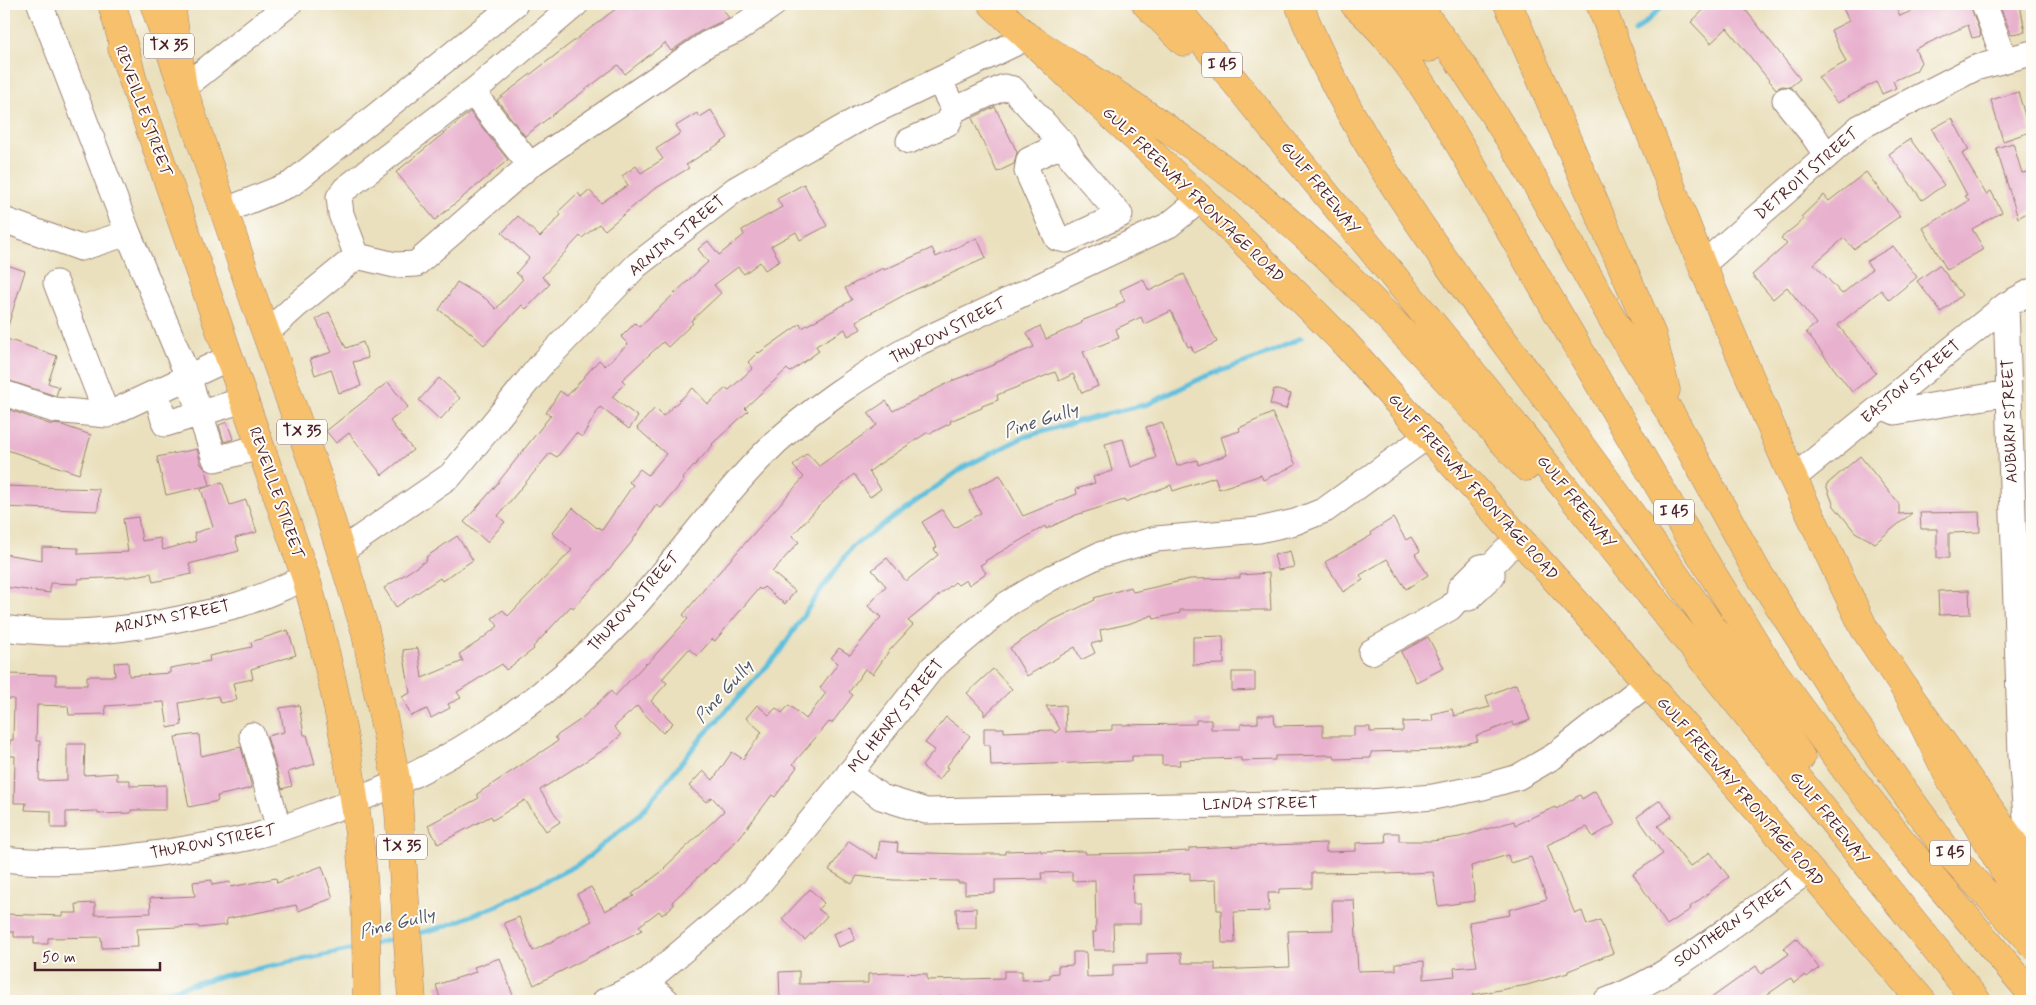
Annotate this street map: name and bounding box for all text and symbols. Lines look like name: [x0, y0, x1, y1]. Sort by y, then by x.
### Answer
road number: TX 35: [144, 34, 194, 58]
street label: REVEILLE STREET: [110, 43, 177, 180]
road number: I 45: [1202, 52, 1242, 78]
street label: GULF FREEWAY FRONTAGE ROAD: [1098, 102, 1288, 288]
street label: DETROIT STREET: [1751, 122, 1864, 225]
street label: GULF FREEWAY: [1276, 137, 1364, 239]
street label: ARNIM STREET: [625, 191, 729, 281]
street label: THUROW STREET: [886, 292, 1011, 369]
street label: EASTON STREET: [1857, 335, 1965, 429]
street label: AUBURN STREET: [1997, 358, 2023, 484]
street label: GULF FREEWAY FRONTAGE ROAD: [1383, 389, 1563, 585]
water label: Pine Gully: [1001, 397, 1083, 444]
road number: TX 35: [277, 420, 327, 444]
street label: REVEILLE STREET: [244, 424, 309, 563]
street label: GULF FREEWAY: [1532, 451, 1620, 553]
road number: I 45: [1654, 500, 1694, 524]
street label: THUROW STREET: [584, 547, 685, 656]
street label: ARNIM STREET: [112, 595, 232, 639]
water label: Pine Gully: [689, 654, 760, 729]
street label: MC HENRY STREET: [844, 655, 948, 777]
street label: GULF FREEWAY FRONTAGE ROAD: [1652, 693, 1828, 891]
street label: GULF FREEWAY: [1785, 767, 1873, 869]
street label: LINDA STREET: [1202, 792, 1318, 816]
street label: THUROW STREET: [148, 819, 279, 864]
road number: TX 35: [377, 834, 427, 860]
road number: I 45: [1930, 840, 1970, 866]
street label: SOUTHERN STREET: [1670, 874, 1798, 972]
water label: Pine Gully: [357, 903, 439, 945]
scale bar: [35, 940, 160, 972]
text: 50 m: [42, 948, 76, 968]

